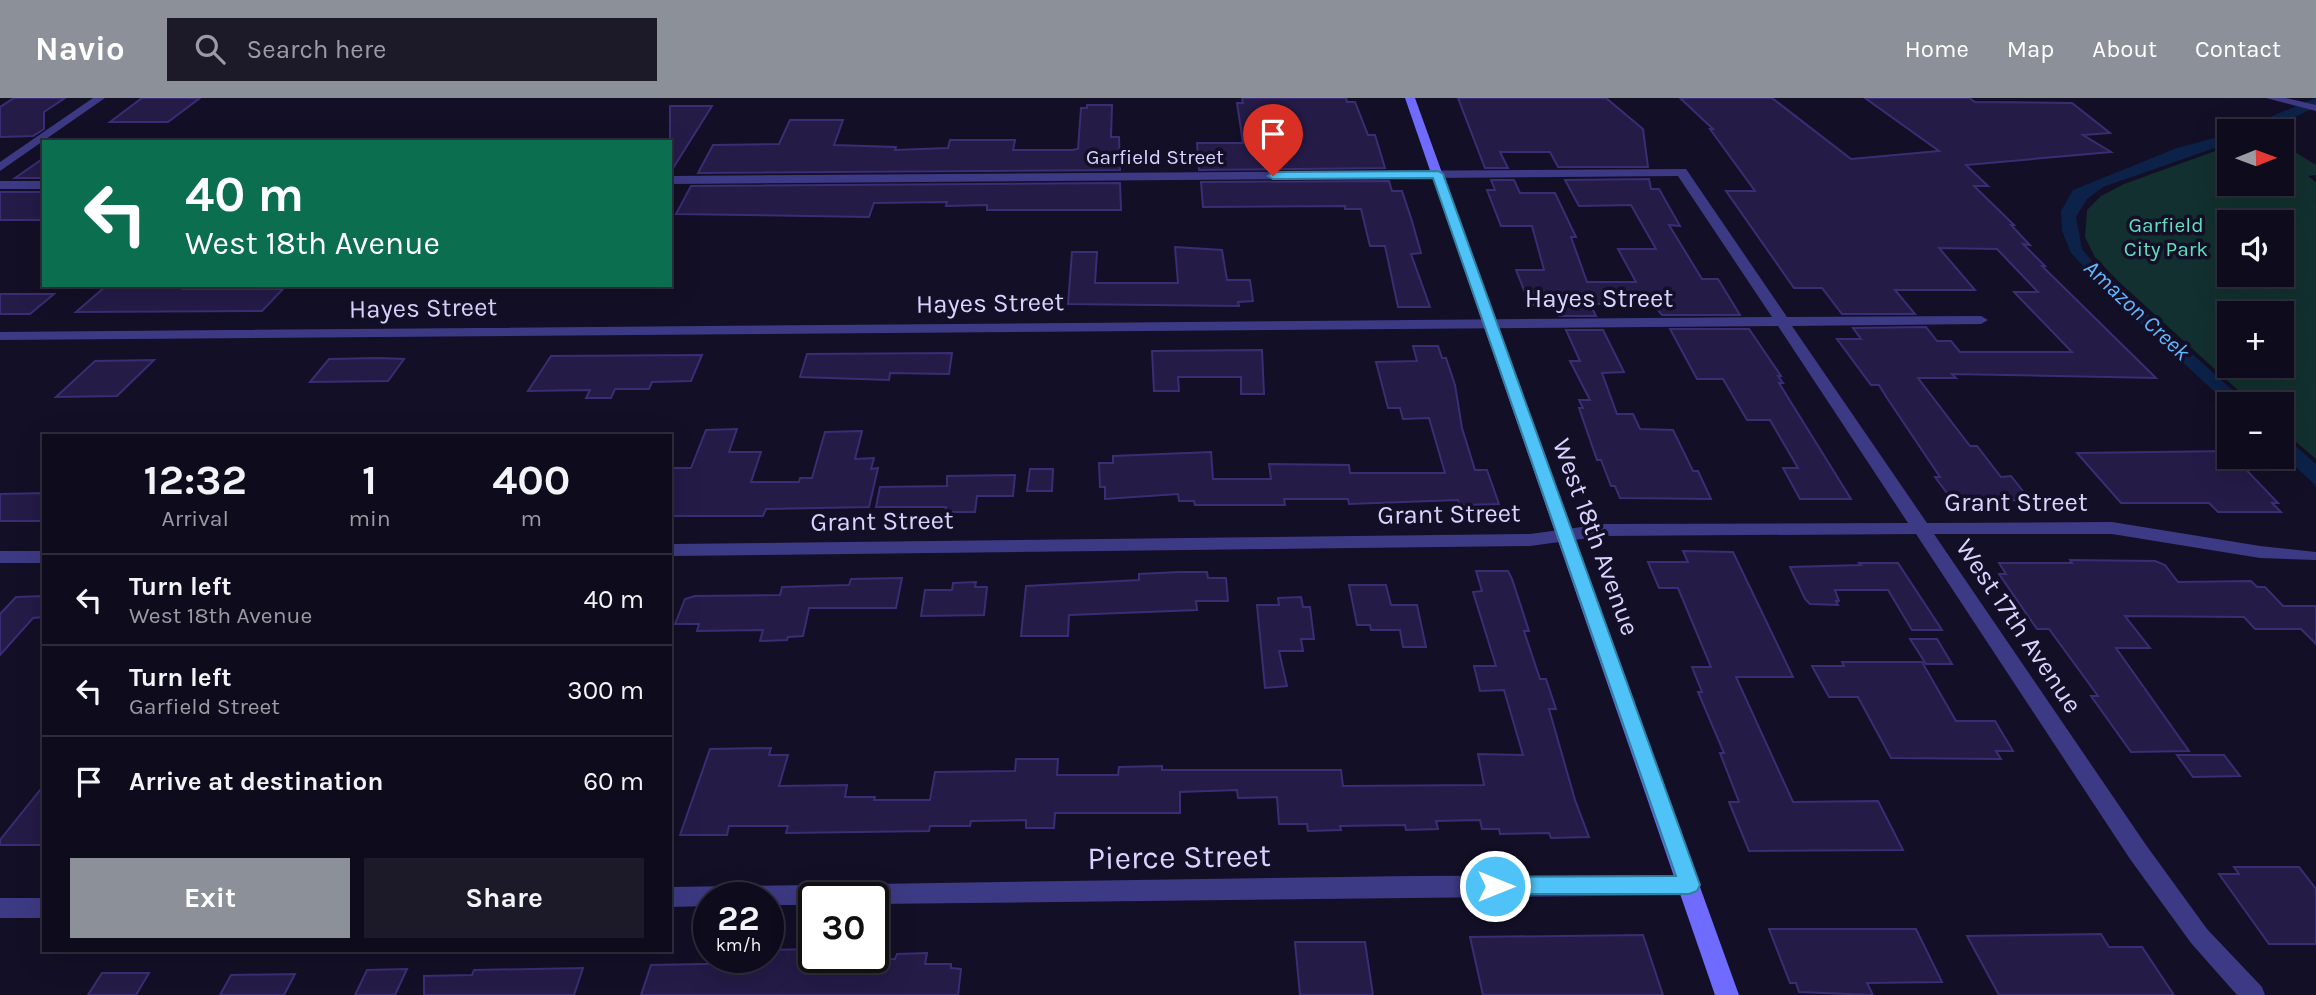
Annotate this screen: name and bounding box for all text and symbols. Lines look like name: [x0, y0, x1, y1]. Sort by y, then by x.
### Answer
search box: [167, 18, 657, 81]
text: Navio: [35, 30, 125, 68]
icon: search: [191, 30, 229, 68]
text: Search here: [247, 34, 386, 65]
text: Home: [1905, 35, 1969, 63]
text: Map: [2007, 35, 2054, 63]
text: About: [2092, 35, 2157, 63]
text: Contact: [2195, 35, 2281, 63]
pin: [1243, 104, 1303, 176]
icon: arrive: [1254, 115, 1292, 153]
north arrow: [2217, 119, 2294, 196]
map controls: [2217, 119, 2294, 469]
street label: Garfield Street: [1086, 145, 1224, 169]
text: 40 m: [185, 166, 304, 223]
icon: left: [70, 168, 161, 259]
button: sound: [2217, 210, 2294, 287]
park label: Garfield City Park: [2124, 213, 2208, 261]
text: West 18th Avenue: [185, 225, 440, 262]
water label: Amazon Creek: [2078, 254, 2196, 366]
street label: Hayes Street: [1525, 283, 1673, 314]
street label: Hayes Street: [916, 286, 1065, 320]
street label: Hayes Street: [349, 291, 498, 325]
button: +: [2217, 301, 2294, 378]
button: −: [2217, 392, 2294, 469]
street label: West 18th Avenue: [1546, 434, 1646, 640]
text: 12:32: [144, 455, 247, 505]
text: 1: [362, 455, 377, 505]
text: 400: [492, 455, 570, 505]
street label: Grant Street: [1944, 487, 2088, 518]
street label: Grant Street: [1377, 497, 1521, 531]
street label: Grant Street: [810, 504, 954, 538]
text: Arrival: [162, 505, 229, 532]
text: min: [348, 505, 391, 532]
text: m: [521, 505, 542, 532]
street label: West 17th Avenue: [1949, 533, 2089, 719]
text: Turn left: [129, 571, 231, 602]
icon: left: [70, 581, 108, 619]
text: 40 m: [584, 584, 644, 615]
text: West 18th Avenue: [129, 602, 312, 629]
text: Turn left: [129, 662, 231, 693]
icon: left: [70, 672, 108, 710]
text: 300 m: [567, 675, 644, 706]
text: Garfield Street: [129, 693, 280, 720]
icon: arrive: [70, 763, 108, 801]
text: Arrive at destination: [129, 766, 383, 797]
text: 60 m: [583, 766, 644, 797]
street label: Pierce Street: [1087, 837, 1271, 877]
position arrow: [1458, 849, 1532, 923]
button: Exit: [70, 858, 350, 938]
button: Share: [364, 858, 644, 938]
speed limit sign: 30: [798, 882, 889, 973]
text: 22: [717, 898, 760, 939]
text: km/h: [716, 934, 761, 956]

